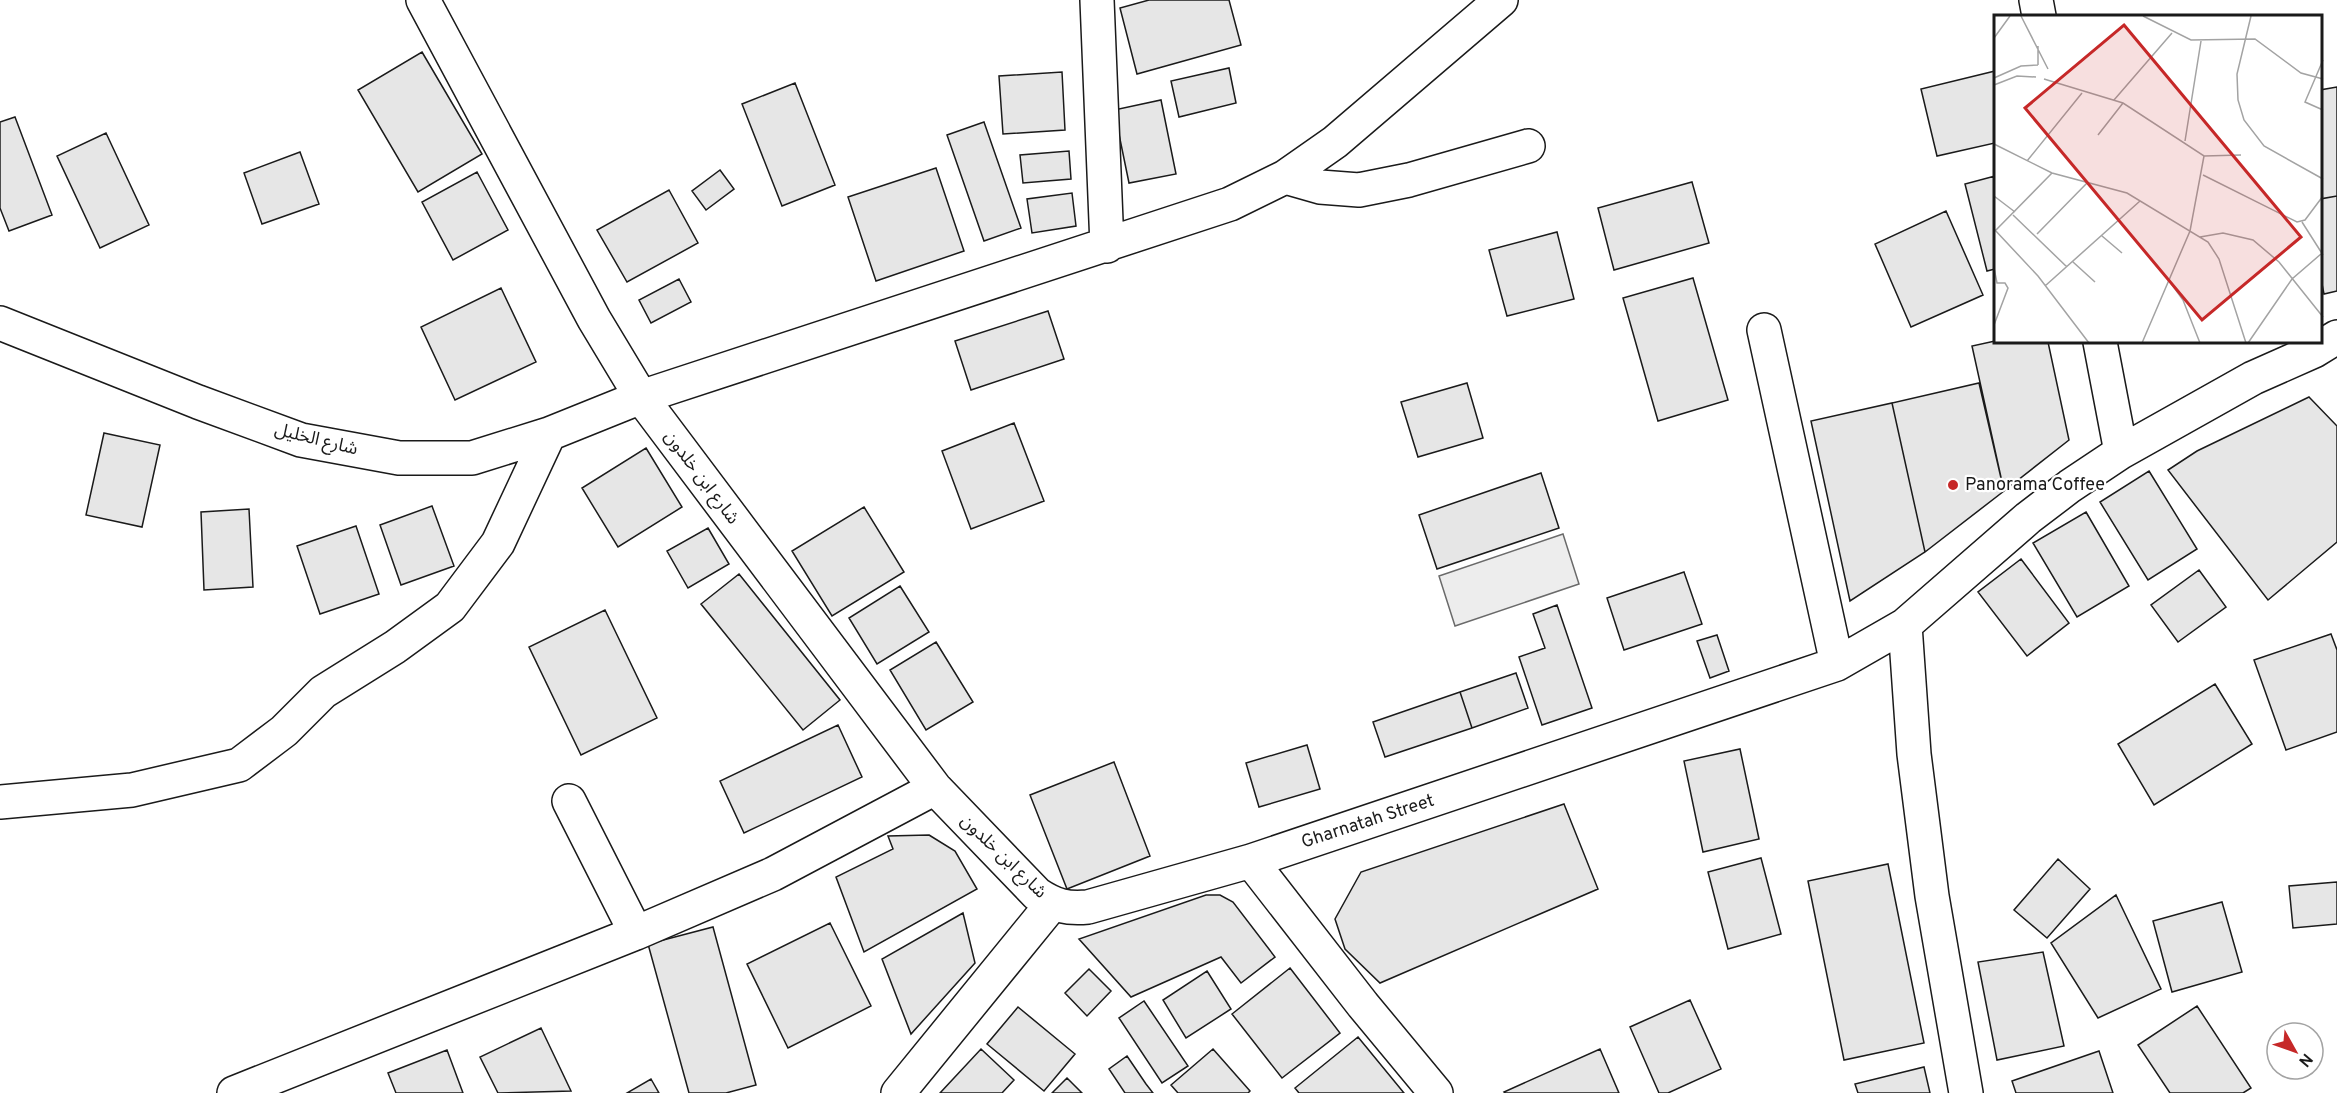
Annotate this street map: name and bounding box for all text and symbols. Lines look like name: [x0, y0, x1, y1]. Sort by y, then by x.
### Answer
inset map: [1994, 15, 2322, 344]
street label: شارع الخليل: [272, 419, 360, 462]
street label: شارع ابن خلدون: [657, 426, 744, 530]
place label: Panorama Coffee: [1965, 474, 2105, 497]
marker: Panorama Coffee: [1946, 478, 1960, 492]
street label: Gharnatah Street: [1299, 790, 1437, 854]
street label: شارع ابن خلدون: [954, 810, 1051, 905]
north arrow: [2265, 1021, 2325, 1081]
text: N: [2294, 1049, 2316, 1070]

